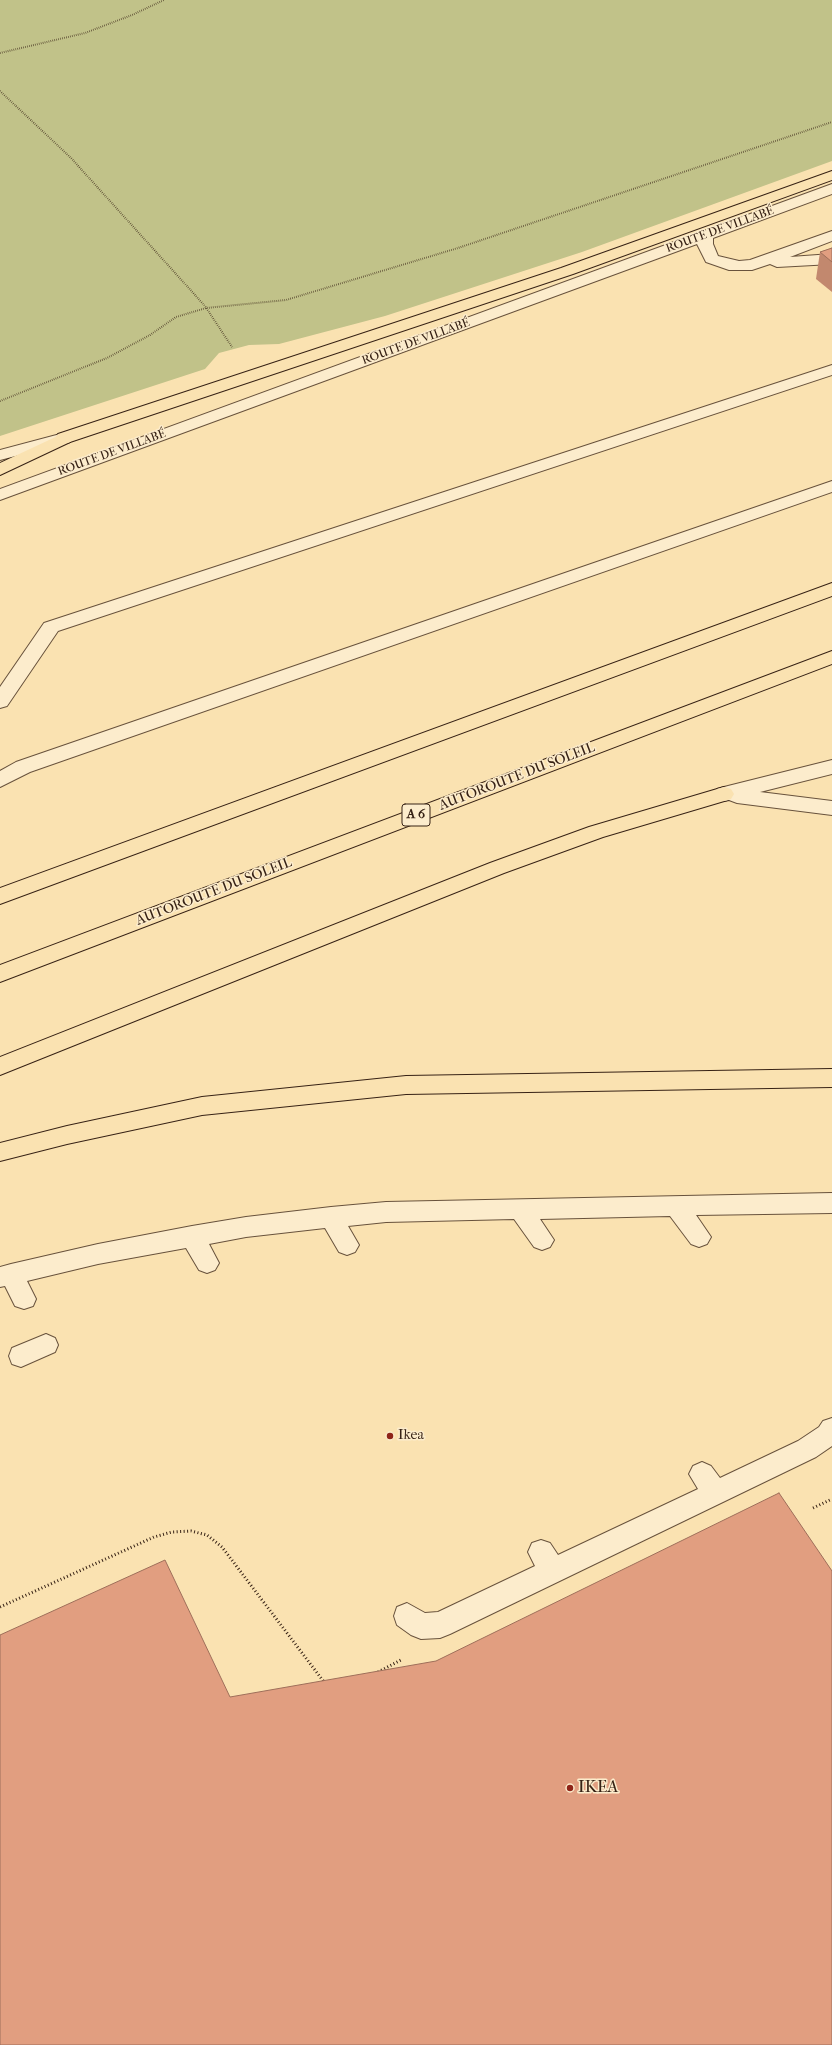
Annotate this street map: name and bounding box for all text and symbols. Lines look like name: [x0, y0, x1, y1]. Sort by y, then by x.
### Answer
street label: ROUTE DE VILLABÉ: [664, 204, 776, 256]
street label: ROUTE DE VILLABÉ: [360, 316, 472, 368]
street label: ROUTE DE VILLABÉ: [56, 427, 168, 479]
street label: AUTOROUTE DU SOLEIL: [437, 739, 597, 815]
road number: A 6: [402, 804, 430, 826]
street label: AUTOROUTE DU SOLEIL: [134, 854, 294, 930]
place label: Ikea: [398, 1428, 424, 1444]
marker: Ikea: [385, 1431, 395, 1441]
place label: IKEA: [578, 1778, 618, 1798]
marker: IKEA: [565, 1783, 575, 1793]

